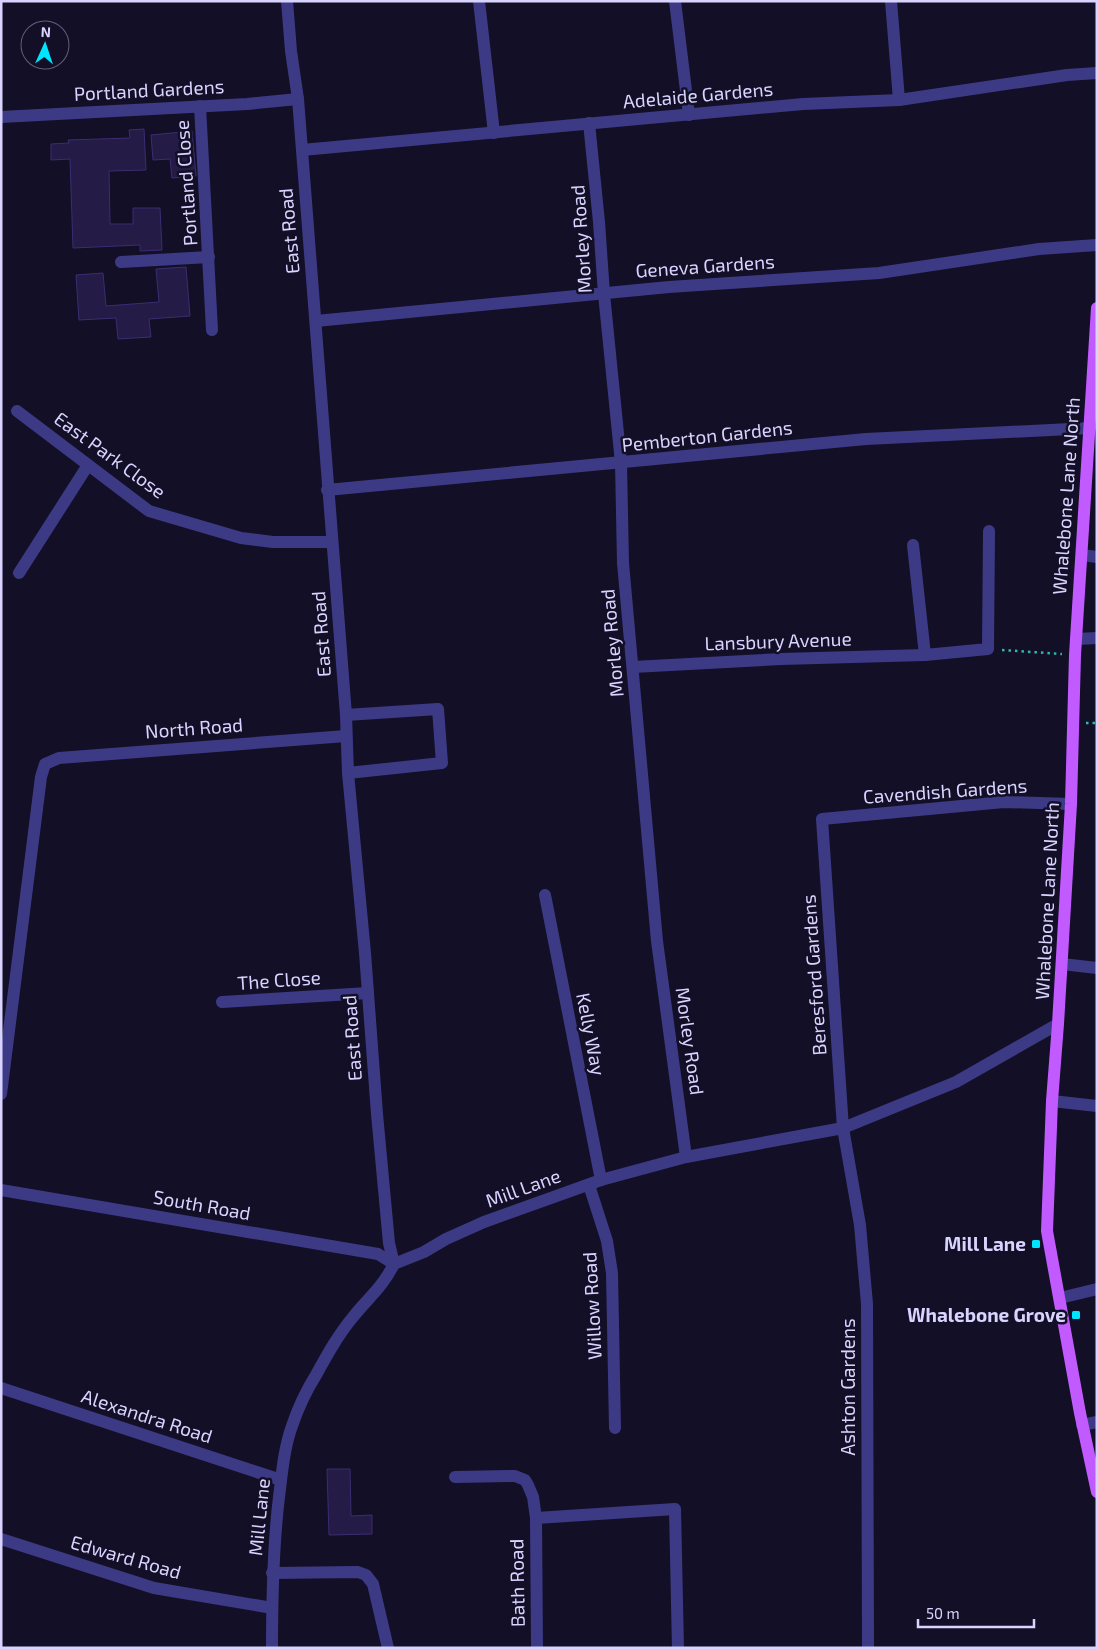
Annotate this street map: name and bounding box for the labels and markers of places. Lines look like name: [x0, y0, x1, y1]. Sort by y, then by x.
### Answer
place label: Mill Lane: [944, 1232, 1026, 1255]
marker: Mill Lane: [1030, 1238, 1042, 1250]
place label: Whalebone Grove: [907, 1303, 1066, 1326]
marker: Whalebone Grove: [1070, 1309, 1082, 1321]

